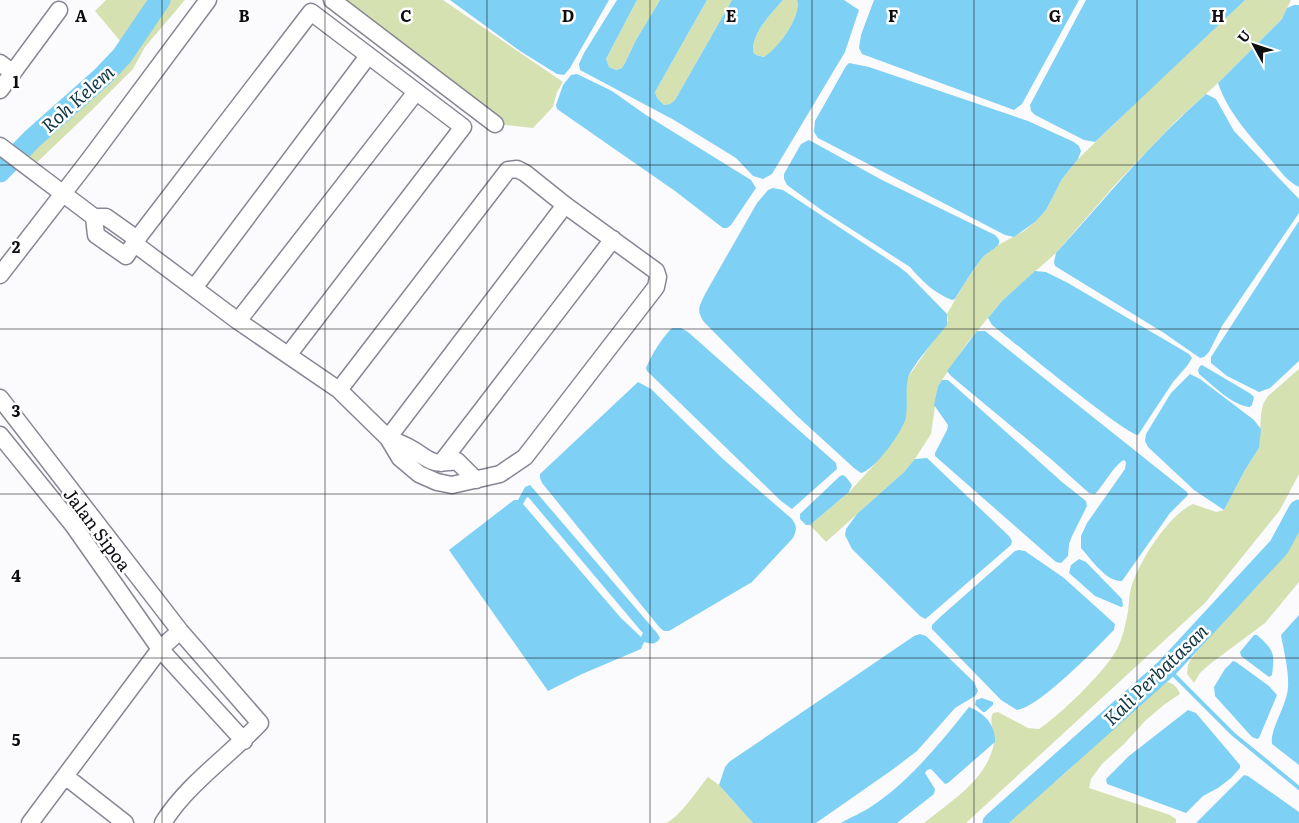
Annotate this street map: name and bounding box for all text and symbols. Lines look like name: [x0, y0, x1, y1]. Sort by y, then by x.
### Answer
text: A: [75, 3, 87, 27]
text: B: [238, 3, 250, 27]
text: C: [400, 3, 412, 27]
text: D: [562, 3, 574, 27]
text: E: [726, 3, 737, 27]
text: F: [888, 3, 898, 27]
text: G: [1049, 3, 1061, 27]
text: H: [1211, 3, 1225, 27]
north arrow: [1229, 20, 1279, 70]
text: U: [1232, 25, 1254, 47]
water label: Roh Kelem: [34, 57, 120, 138]
text: 1: [13, 69, 20, 93]
text: 2: [12, 234, 21, 258]
text: 3: [12, 398, 21, 422]
street label: Jalan Sipoa: [58, 482, 139, 577]
text: 4: [11, 563, 21, 587]
water label: Kali Perbatasan: [1096, 616, 1214, 731]
text: 5: [12, 727, 21, 751]

